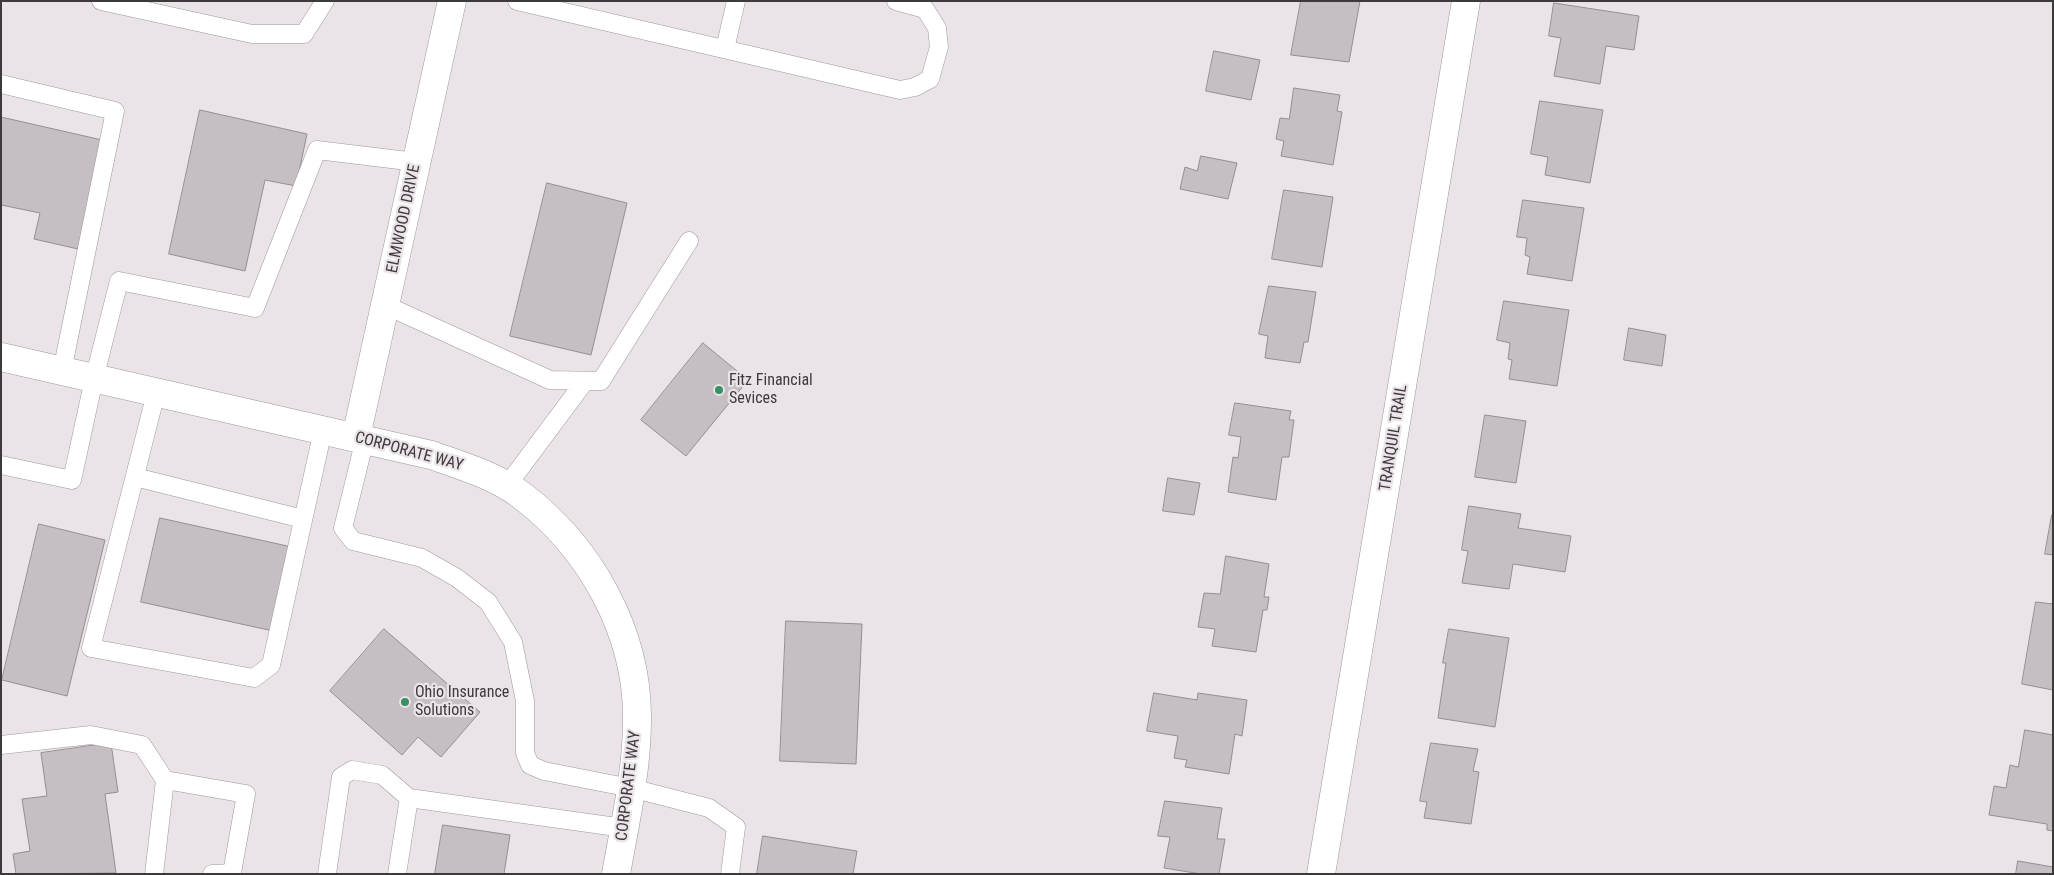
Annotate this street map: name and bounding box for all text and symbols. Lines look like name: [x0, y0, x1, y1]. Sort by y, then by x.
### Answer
street label: ELMWOOD DRIVE: [383, 163, 425, 275]
place label: Fitz Financial Sevices: [729, 371, 813, 409]
street label: TRANQUIL TRAIL: [1376, 383, 1412, 493]
marker: Fitz Financial Sevices: [713, 384, 725, 396]
street label: CORPORATE WAY: [353, 428, 465, 476]
place label: Ohio Insurance Solutions: [415, 683, 509, 721]
marker: Ohio Insurance Solutions: [399, 696, 411, 708]
street label: CORPORATE WAY: [613, 730, 645, 842]

